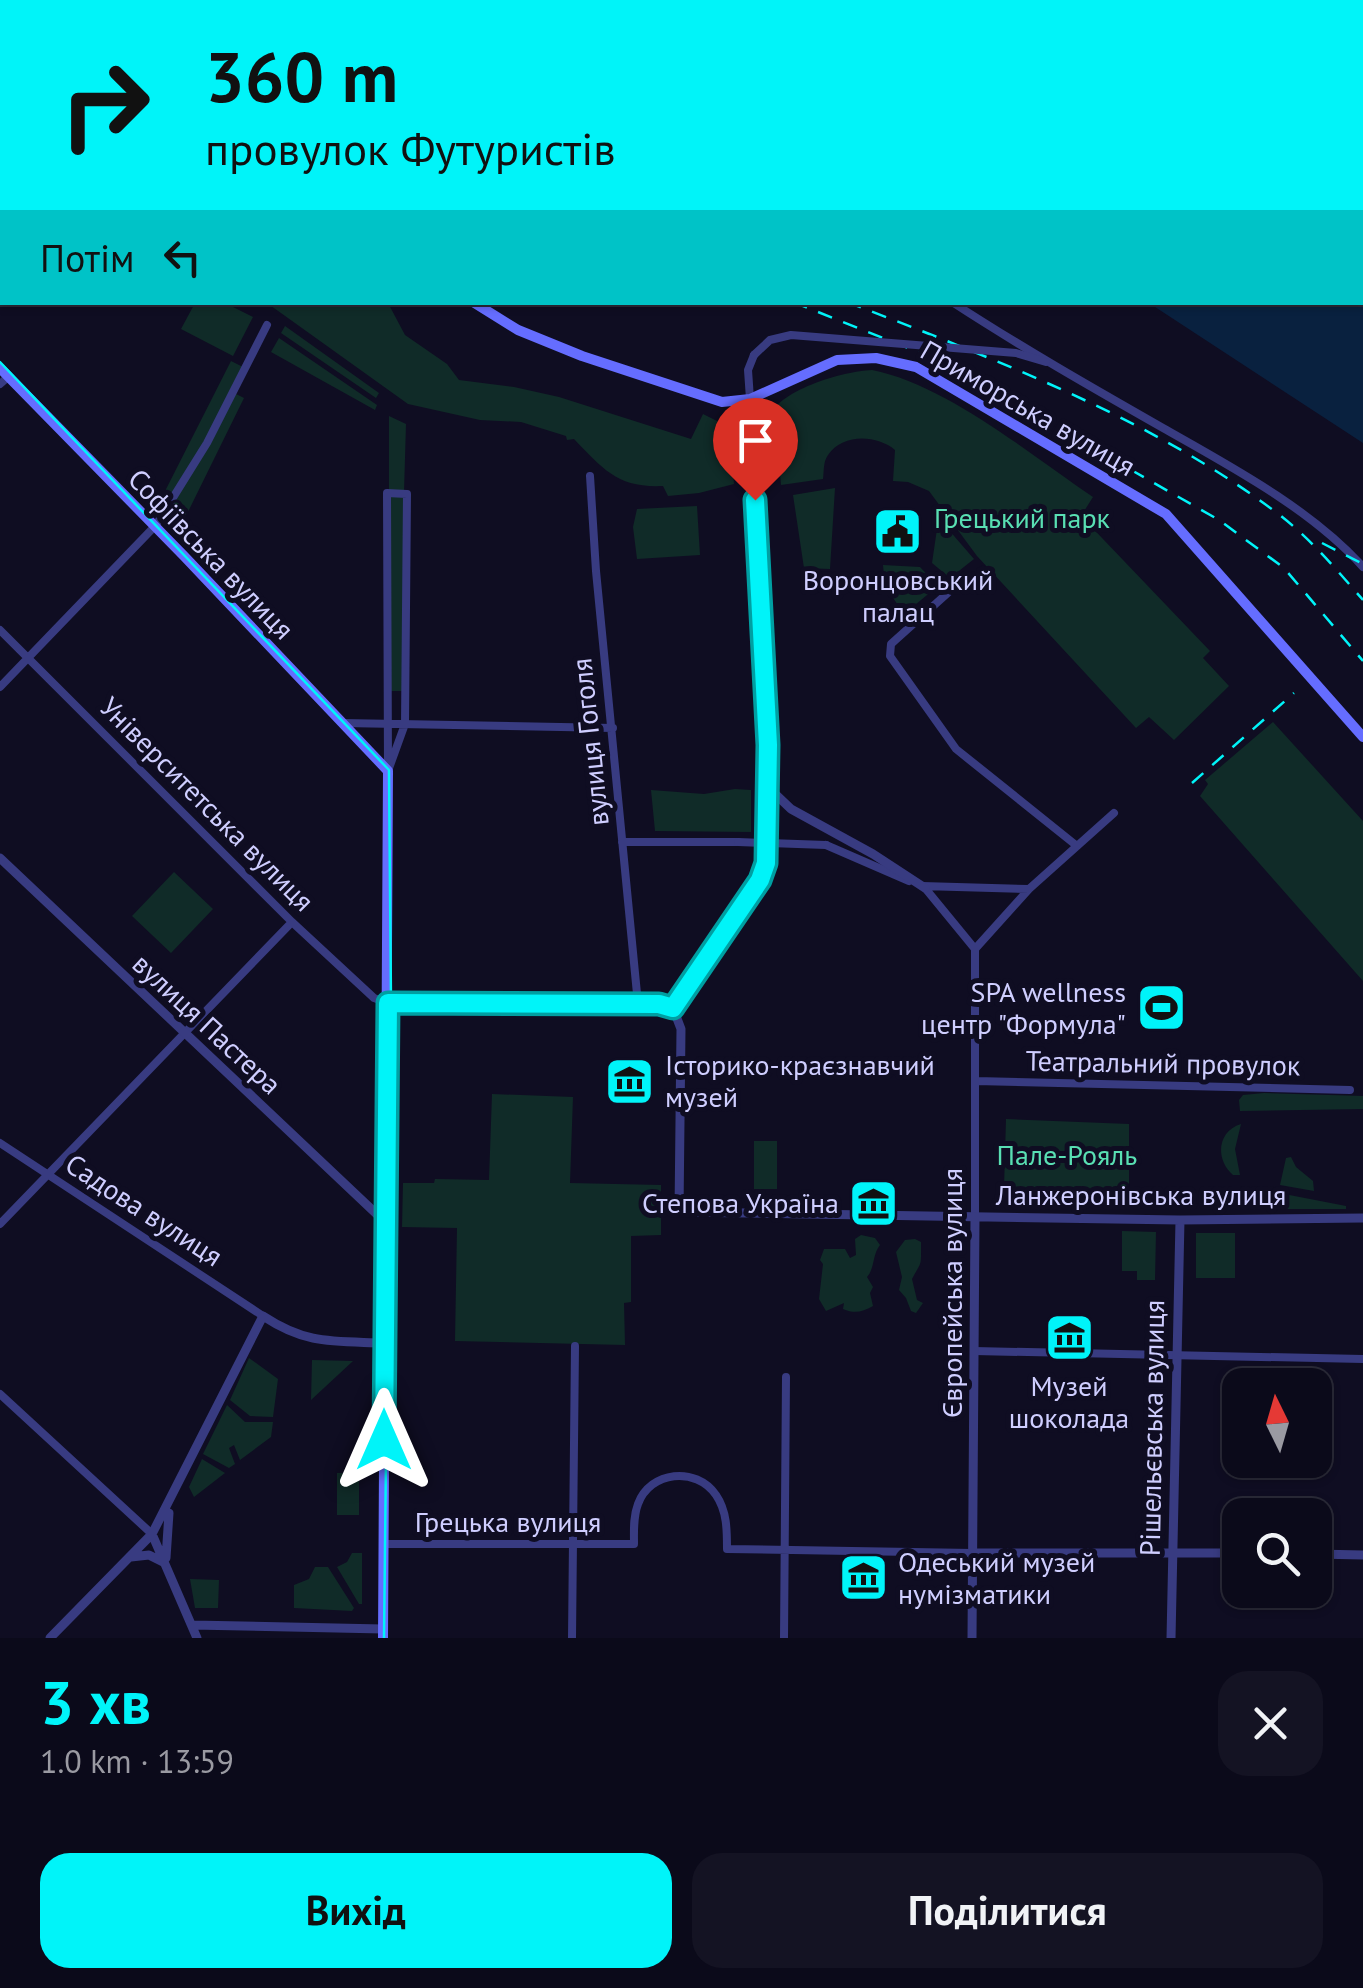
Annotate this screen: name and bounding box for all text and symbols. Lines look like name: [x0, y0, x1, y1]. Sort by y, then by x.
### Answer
text: 360 m: [205, 31, 398, 121]
icon: right: [40, 40, 170, 170]
text: провулок Футуристів: [205, 119, 616, 177]
icon: left: [155, 230, 210, 285]
text: Потім: [40, 233, 135, 282]
street label: Приморська вулиця: [914, 331, 1142, 484]
pin: [713, 398, 798, 501]
icon: arrive: [728, 413, 783, 468]
street label: Софіївська вулиця: [120, 460, 302, 647]
park label: Грецький парк: [934, 499, 1111, 536]
public building icon: Воронцовський палац: [872, 506, 924, 558]
place label: Воронцовський палац: [803, 561, 993, 630]
street label: вулиця Гоголя: [562, 656, 617, 828]
street label: Університетська вулиця: [92, 689, 322, 919]
street label: вулиця Пастера: [125, 945, 290, 1102]
place label: SPA wellness центр "Формула": [921, 973, 1126, 1042]
sports icon: SPA wellness центр "Формула": [1135, 982, 1187, 1034]
street label: Театральний провулок: [1025, 1042, 1301, 1083]
place label: Історико-краєзнавчий музей: [665, 1046, 935, 1115]
museum icon: Історико-краєзнавчий музей: [604, 1055, 656, 1107]
park label: Пале-Рояль: [997, 1136, 1137, 1173]
street label: Садова вулиця: [59, 1145, 230, 1274]
street label: Європейська вулиця: [933, 1168, 970, 1418]
street label: Ланжеронівська вулиця: [995, 1176, 1286, 1213]
museum icon: Степова Україна: [848, 1177, 900, 1229]
place label: Степова Україна: [642, 1184, 839, 1221]
street label: Рішельєвська вулиця: [1131, 1300, 1172, 1556]
museum icon: Музей шоколада: [1043, 1312, 1095, 1364]
place label: Музей шоколада: [1009, 1367, 1129, 1436]
north arrow: [1222, 1368, 1332, 1478]
map controls: [1222, 1368, 1332, 1608]
position arrow: [332, 1388, 436, 1492]
button: search: [1222, 1498, 1332, 1608]
street label: Грецька вулиця: [415, 1503, 601, 1540]
place label: Одеський музей нумізматики: [898, 1543, 1095, 1612]
museum icon: Одеський музей нумізматики: [837, 1552, 889, 1604]
text: 3 хв: [40, 1663, 151, 1741]
button: close: [1218, 1671, 1323, 1776]
text: 1.0 km · 13:59: [40, 1740, 234, 1782]
button: Вихід: [40, 1853, 672, 1968]
button: Поділитися: [692, 1853, 1323, 1968]

